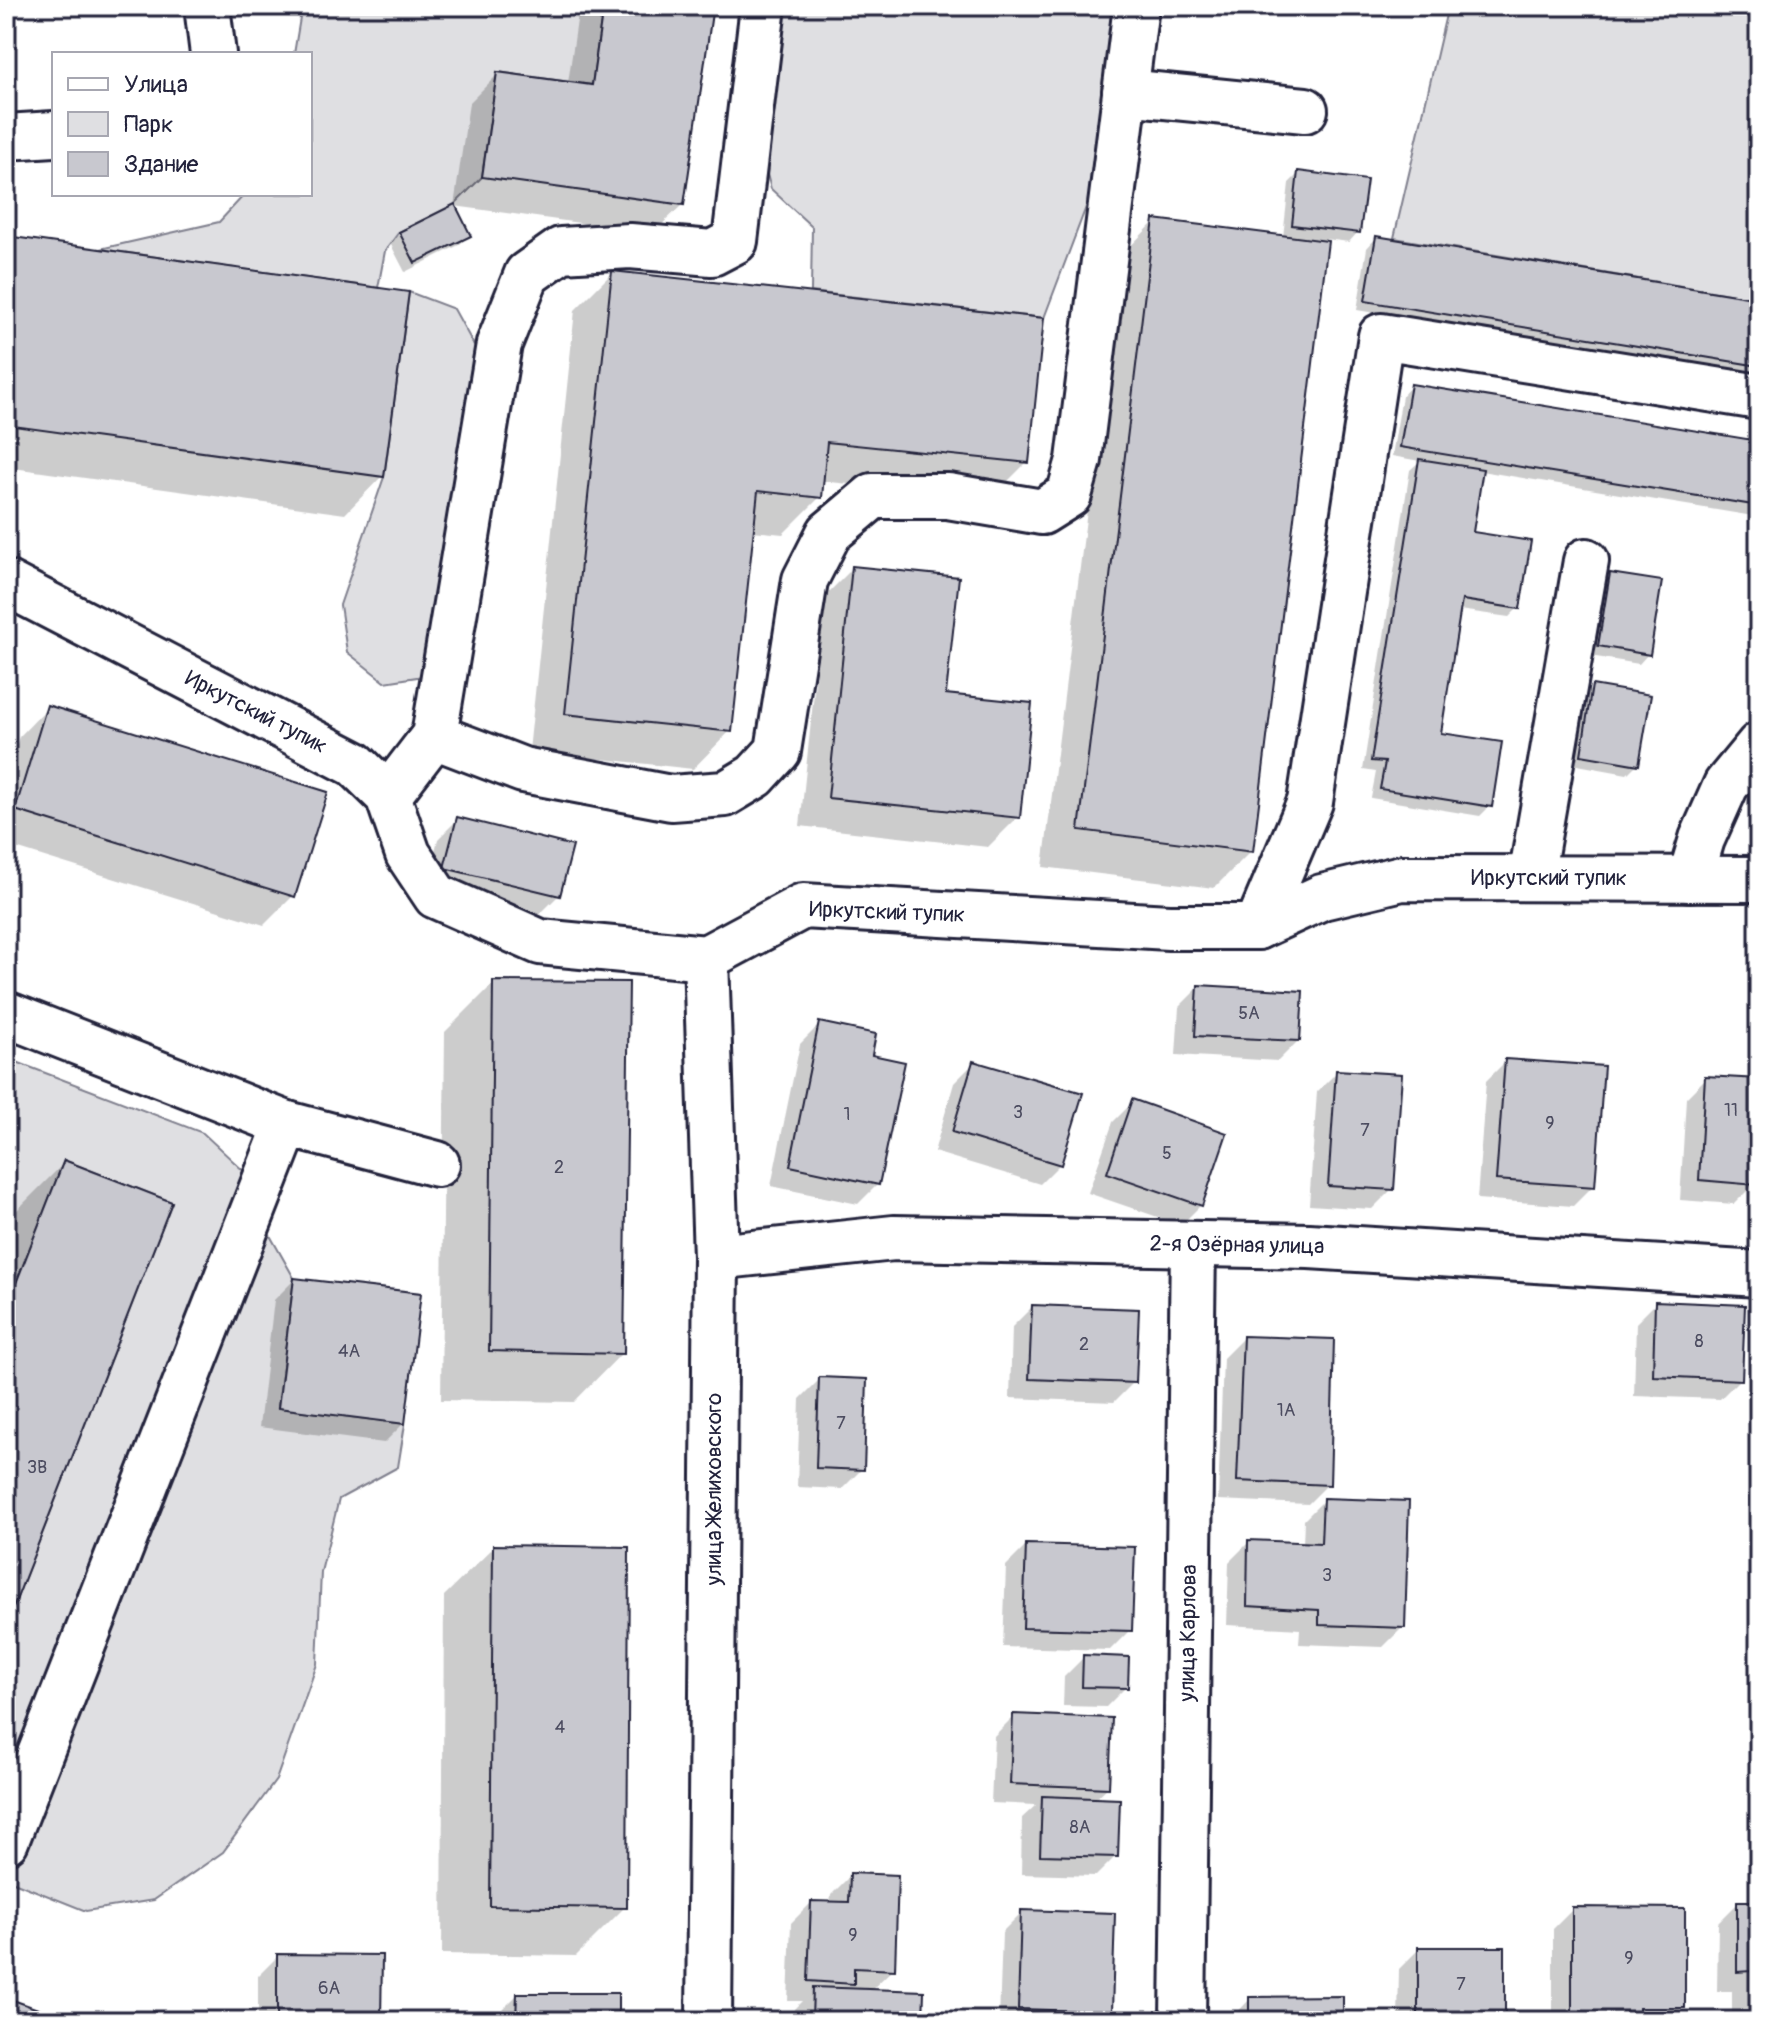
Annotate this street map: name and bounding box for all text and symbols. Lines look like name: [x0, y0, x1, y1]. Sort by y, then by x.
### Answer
legend: [52, 52, 312, 196]
text: Улица: [124, 70, 188, 99]
text: Парк: [124, 110, 173, 139]
text: Здание: [124, 150, 199, 179]
street label: Иркутский тупик: [180, 664, 332, 760]
street label: Иркутский тупик: [1471, 864, 1627, 892]
street label: Иркутский тупик: [809, 895, 965, 929]
house number: 5А: [1238, 1002, 1260, 1025]
house number: 11: [1724, 1099, 1738, 1122]
house number: 3: [1013, 1101, 1023, 1124]
house number: 1: [843, 1103, 851, 1126]
house number: 9: [1545, 1112, 1555, 1135]
house number: 7: [1360, 1119, 1370, 1142]
house number: 5: [1162, 1142, 1172, 1165]
house number: 2: [554, 1156, 564, 1179]
street label: 2-я Озёрная улица: [1149, 1229, 1325, 1261]
house number: 8: [1694, 1330, 1704, 1353]
house number: 2: [1079, 1333, 1089, 1356]
house number: 4А: [338, 1340, 360, 1363]
street label: улица Желиховского: [700, 1393, 728, 1586]
house number: 1А: [1277, 1399, 1296, 1422]
house number: 7: [836, 1412, 846, 1435]
house number: 3В: [27, 1456, 47, 1479]
street label: улица Карлова: [1173, 1564, 1203, 1703]
house number: 3: [1322, 1564, 1332, 1587]
house number: 4: [555, 1716, 566, 1739]
house number: 8А: [1070, 1816, 1091, 1839]
house number: 9: [848, 1924, 858, 1947]
house number: 9: [1624, 1947, 1634, 1970]
house number: 7: [1456, 1973, 1466, 1996]
house number: 6А: [318, 1977, 340, 2000]

